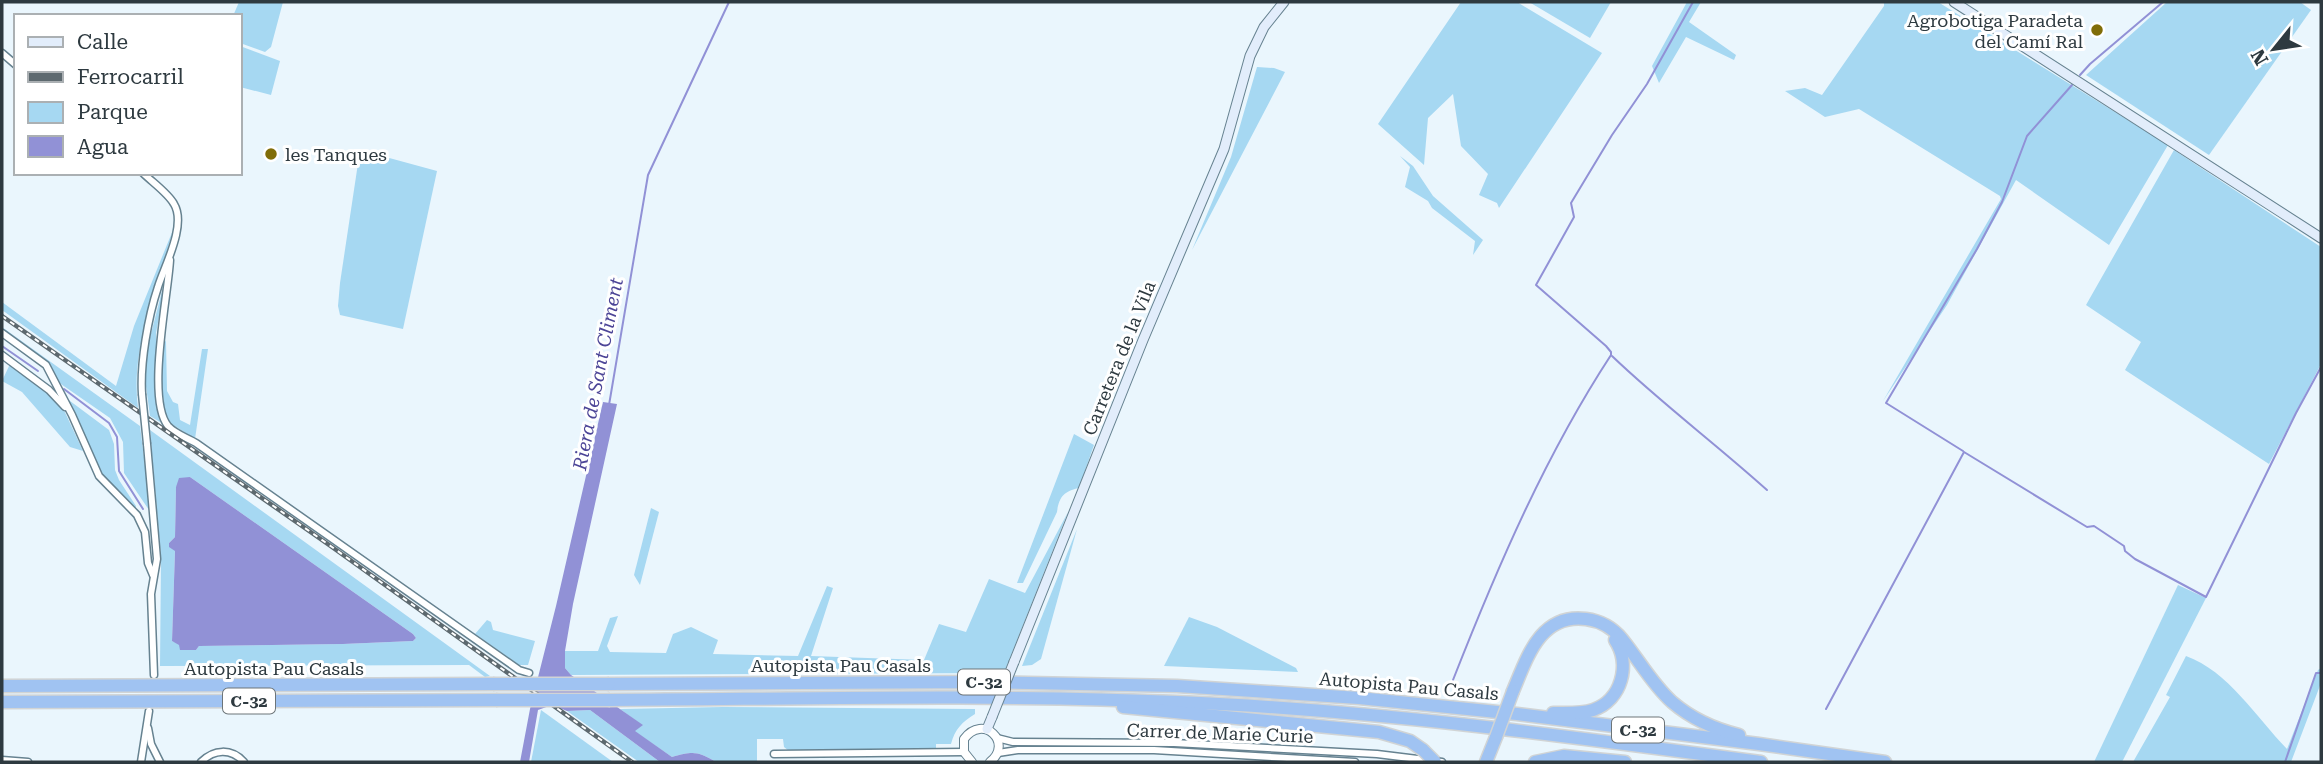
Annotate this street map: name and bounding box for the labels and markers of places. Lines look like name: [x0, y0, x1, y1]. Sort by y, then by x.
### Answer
place label: Agrobotiga Paradeta del Camí Ral: [1907, 10, 2083, 52]
marker: Agrobotiga Paradeta del Camí Ral: [2089, 22, 2105, 38]
place label: les Tanques: [285, 144, 387, 165]
marker: les Tanques: [263, 146, 279, 162]

